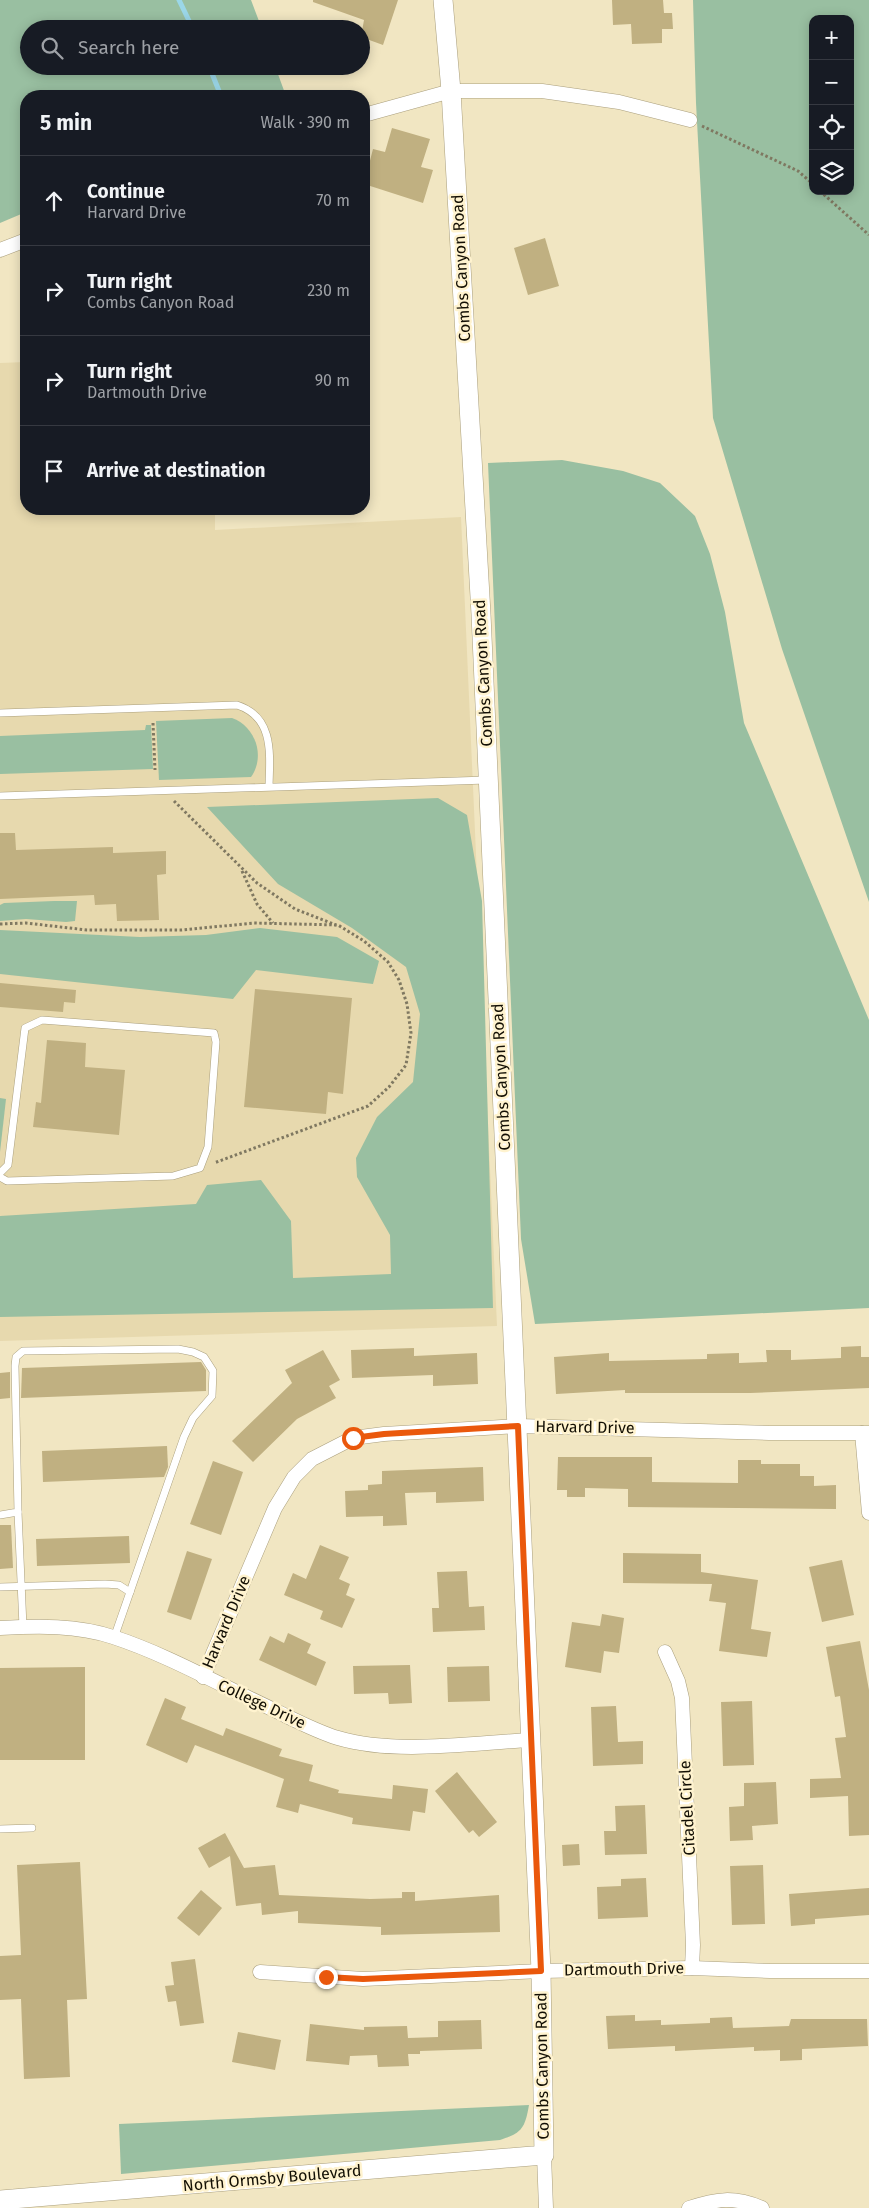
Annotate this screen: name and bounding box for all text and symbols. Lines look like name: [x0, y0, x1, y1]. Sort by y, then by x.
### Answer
map controls: [809, 15, 854, 195]
button: +: [809, 15, 854, 60]
search box: [20, 20, 370, 75]
icon: search: [38, 34, 66, 62]
text: Search here: [78, 36, 179, 59]
button: −: [809, 60, 854, 105]
button: locate: [809, 105, 854, 150]
text: 5 min: [40, 110, 92, 136]
text: Walk · 390 m: [260, 113, 350, 132]
button: layers: [809, 150, 854, 195]
text: Continue: [87, 180, 165, 203]
icon: ahead: [40, 187, 68, 215]
text: 70 m: [316, 191, 350, 210]
street label: Combs Canyon Road: [448, 194, 474, 342]
text: Harvard Drive: [87, 203, 186, 222]
text: Turn right: [87, 270, 172, 293]
icon: right: [40, 277, 68, 305]
text: 230 m: [307, 281, 350, 300]
text: Combs Canyon Road: [87, 293, 234, 312]
text: Turn right: [87, 360, 172, 383]
icon: right: [40, 367, 68, 395]
text: 90 m: [315, 371, 350, 390]
text: Dartmouth Drive: [87, 383, 207, 402]
icon: arrive: [40, 457, 68, 485]
text: Arrive at destination: [87, 459, 266, 482]
street label: Combs Canyon Road: [470, 599, 496, 747]
street label: Combs Canyon Road: [488, 1003, 514, 1151]
street label: Harvard Drive: [535, 1417, 635, 1437]
route start: [342, 1427, 365, 1450]
street label: Harvard Drive: [198, 1573, 254, 1671]
street label: College Drive: [215, 1675, 309, 1733]
street label: Citadel Circle: [675, 1760, 699, 1856]
street label: Dartmouth Drive: [564, 1958, 684, 1980]
route end: [315, 1966, 338, 1989]
street label: Combs Canyon Road: [531, 1992, 553, 2140]
street label: North Ormsby Boulevard: [182, 2161, 362, 2195]

